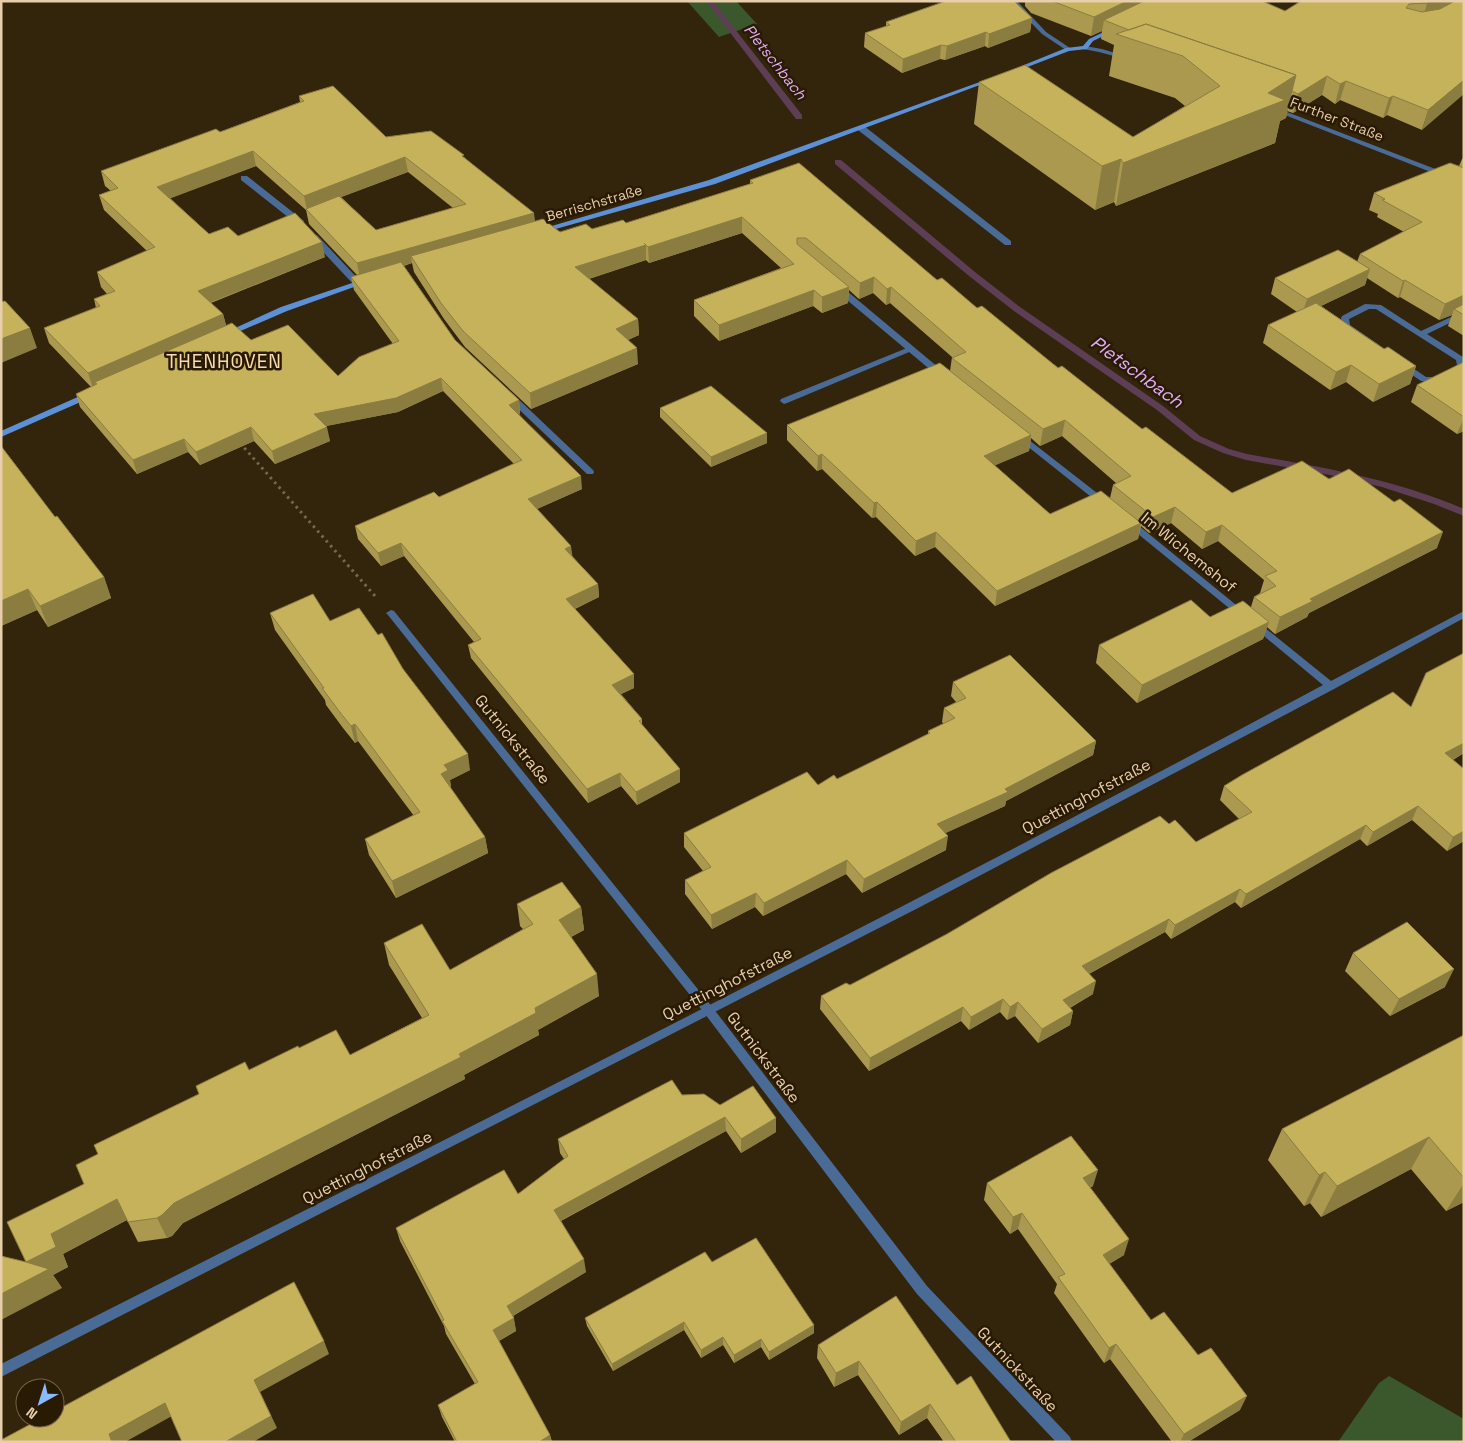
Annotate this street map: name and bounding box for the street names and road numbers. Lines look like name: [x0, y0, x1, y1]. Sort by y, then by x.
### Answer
street label: Further Straße: [1288, 93, 1386, 145]
street label: Berrischstraße: [544, 181, 644, 225]
street label: Im Wichemshof: [1137, 507, 1241, 597]
street label: Gutnickstraße: [470, 690, 555, 788]
street label: Quettinghofstraße: [1018, 754, 1154, 839]
street label: Quettinghofstraße: [659, 942, 796, 1025]
street label: Gutnickstraße: [722, 1007, 805, 1107]
street label: Quettinghofstraße: [299, 1126, 436, 1209]
street label: Gutnickstraße: [973, 1322, 1063, 1417]

